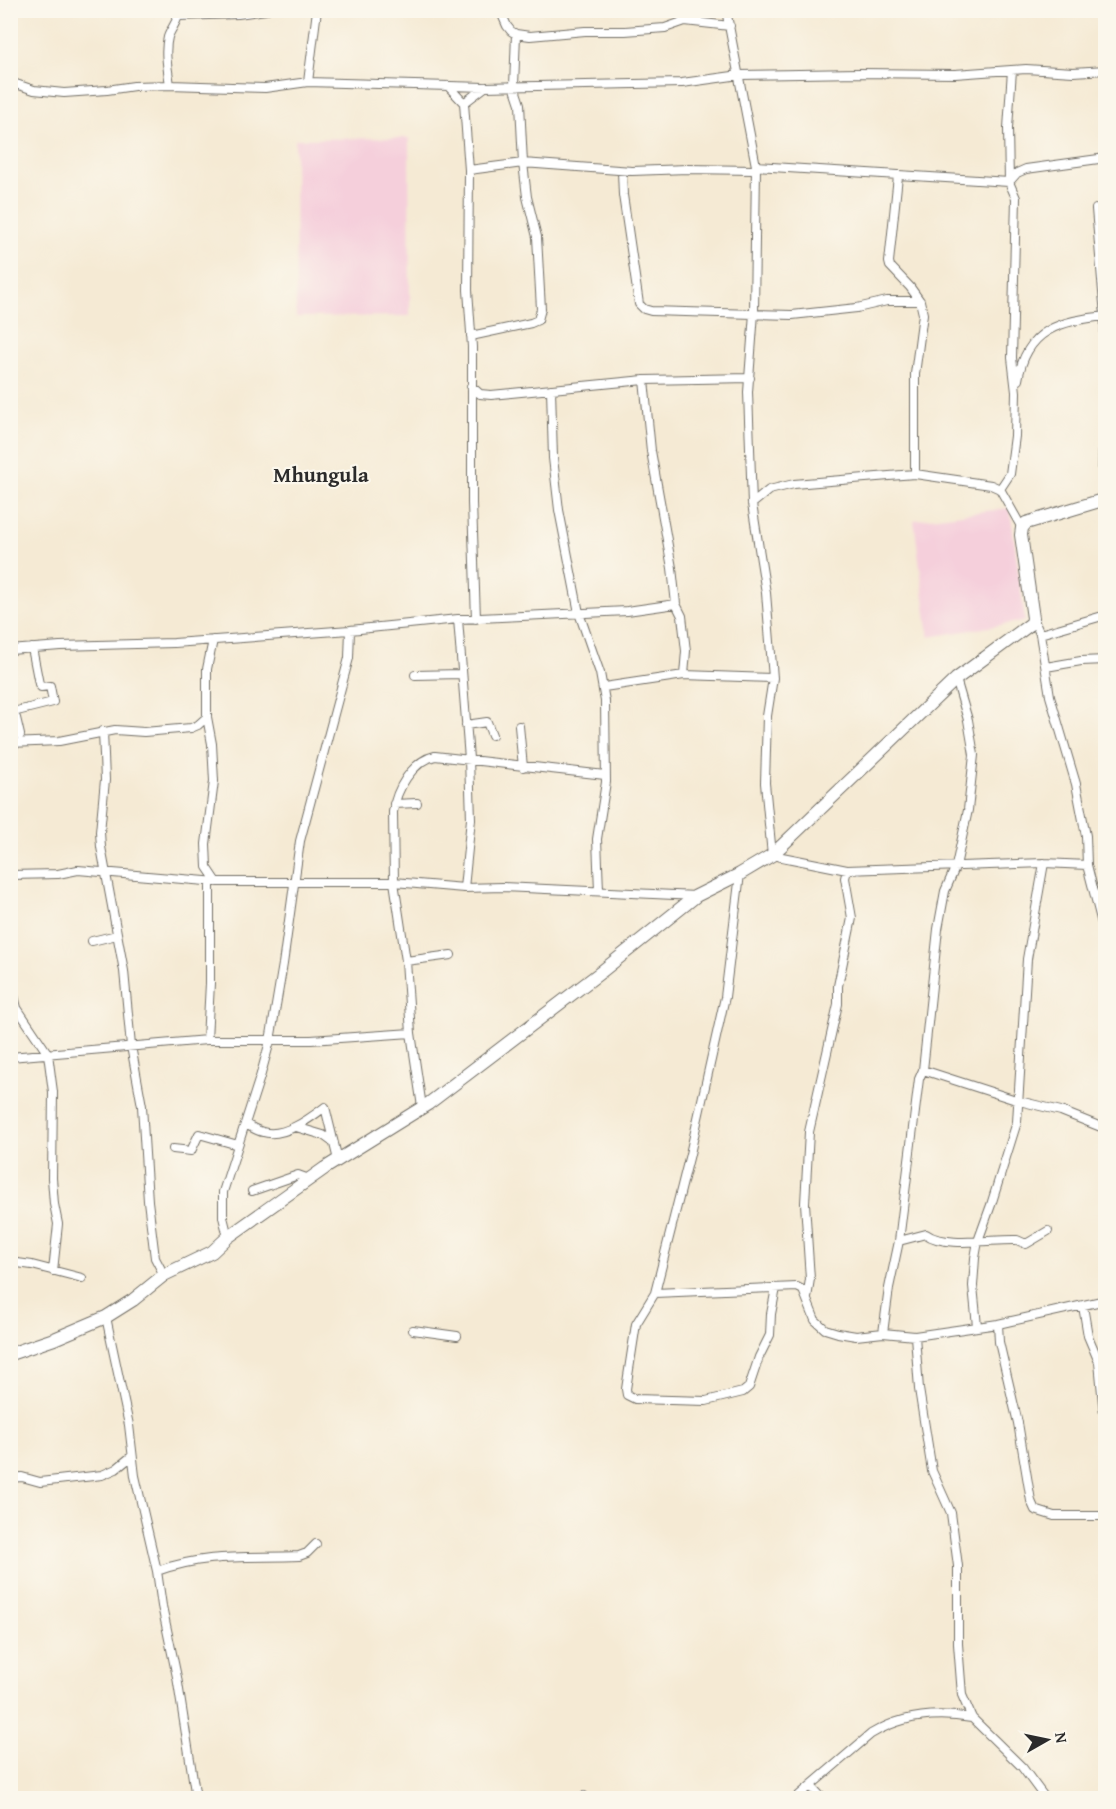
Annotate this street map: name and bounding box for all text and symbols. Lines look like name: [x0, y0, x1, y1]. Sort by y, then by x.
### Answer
district label: Mhungula: [273, 459, 369, 490]
north arrow: [1017, 1710, 1077, 1770]
text: N: [1049, 1730, 1075, 1745]

